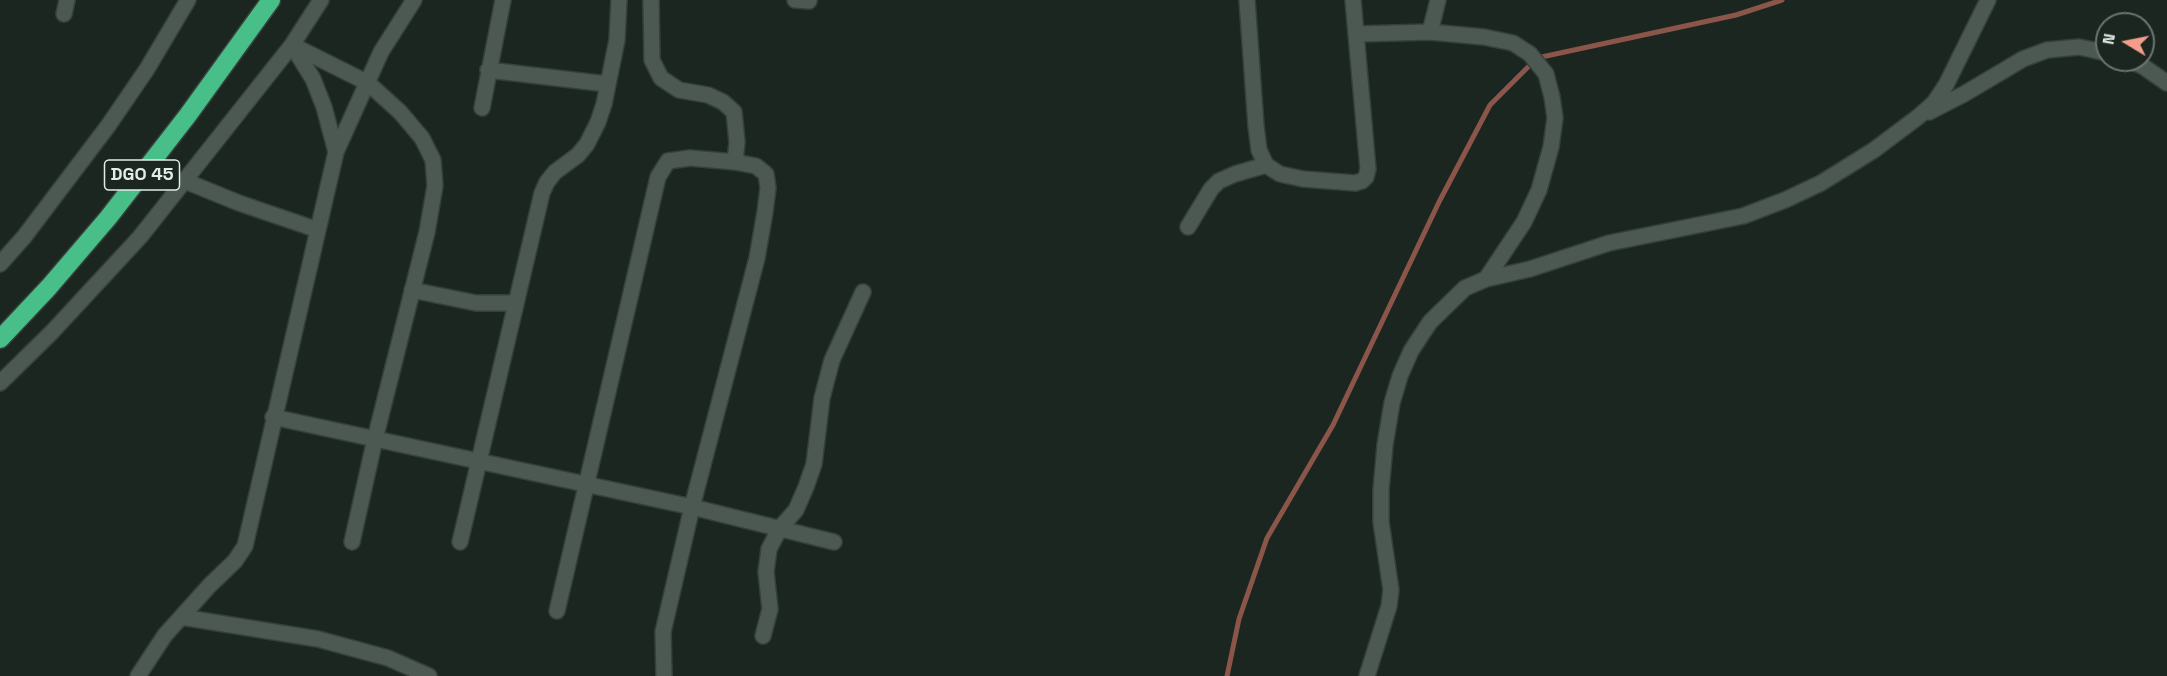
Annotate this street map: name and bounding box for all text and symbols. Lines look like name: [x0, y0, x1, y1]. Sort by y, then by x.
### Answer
north arrow: [2095, 12, 2155, 72]
text: N: [2097, 32, 2120, 46]
road number: DGO 45: [104, 160, 180, 190]

